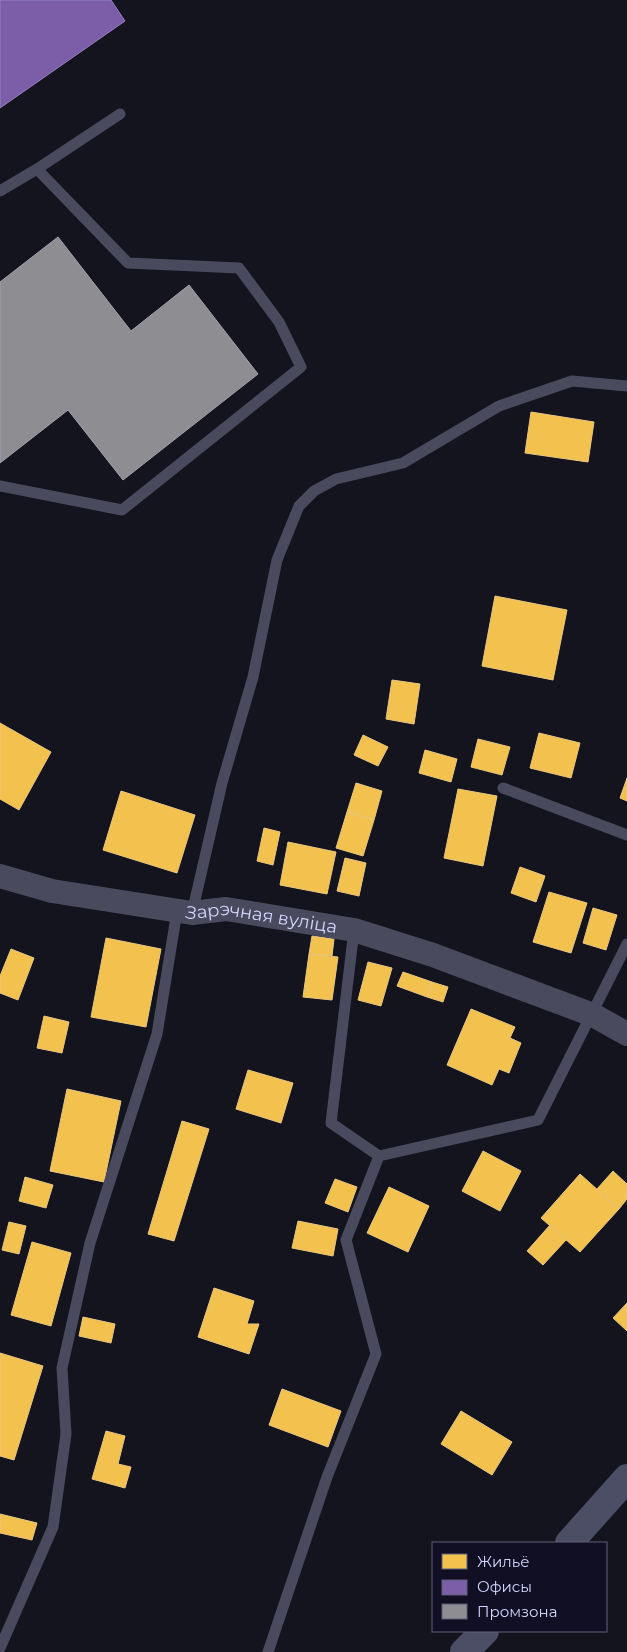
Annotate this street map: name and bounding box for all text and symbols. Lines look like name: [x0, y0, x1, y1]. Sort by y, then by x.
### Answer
street label: Зарэчная вуліца: [184, 898, 339, 938]
legend: [432, 1542, 607, 1632]
text: Жильё: [477, 1552, 530, 1571]
text: Офисы: [477, 1577, 532, 1596]
text: Промзона: [477, 1602, 557, 1621]

